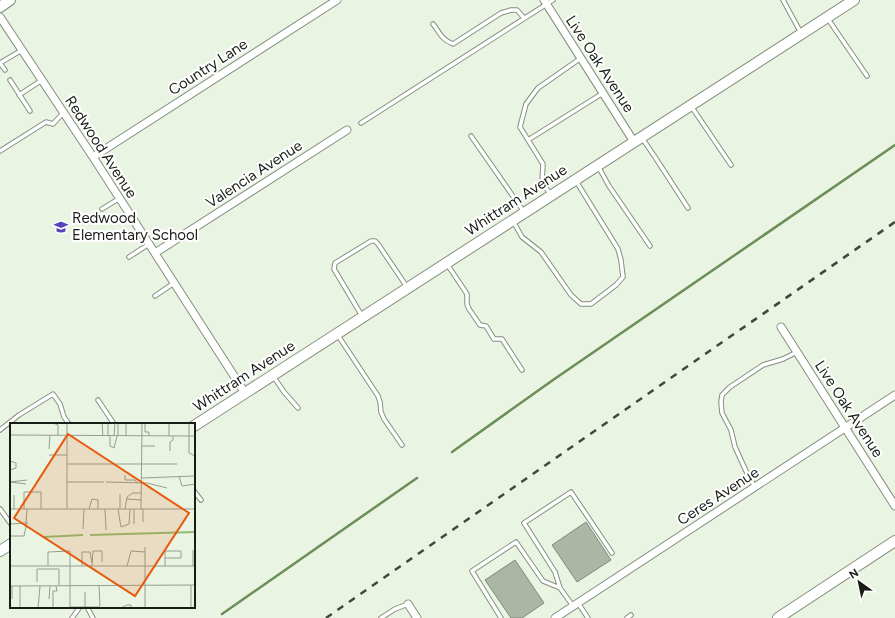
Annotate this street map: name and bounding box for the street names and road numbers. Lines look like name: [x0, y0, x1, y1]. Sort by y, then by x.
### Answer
street label: Live Oak Avenue: [562, 12, 638, 116]
street label: Country Lane: [165, 35, 251, 99]
street label: Redwood Avenue: [61, 92, 141, 202]
street label: Valencia Avenue: [203, 136, 305, 212]
street label: Whittram Avenue: [462, 160, 570, 240]
street label: Whittram Avenue: [190, 336, 298, 416]
street label: Live Oak Avenue: [811, 357, 887, 461]
street label: Ceres Avenue: [674, 463, 762, 529]

